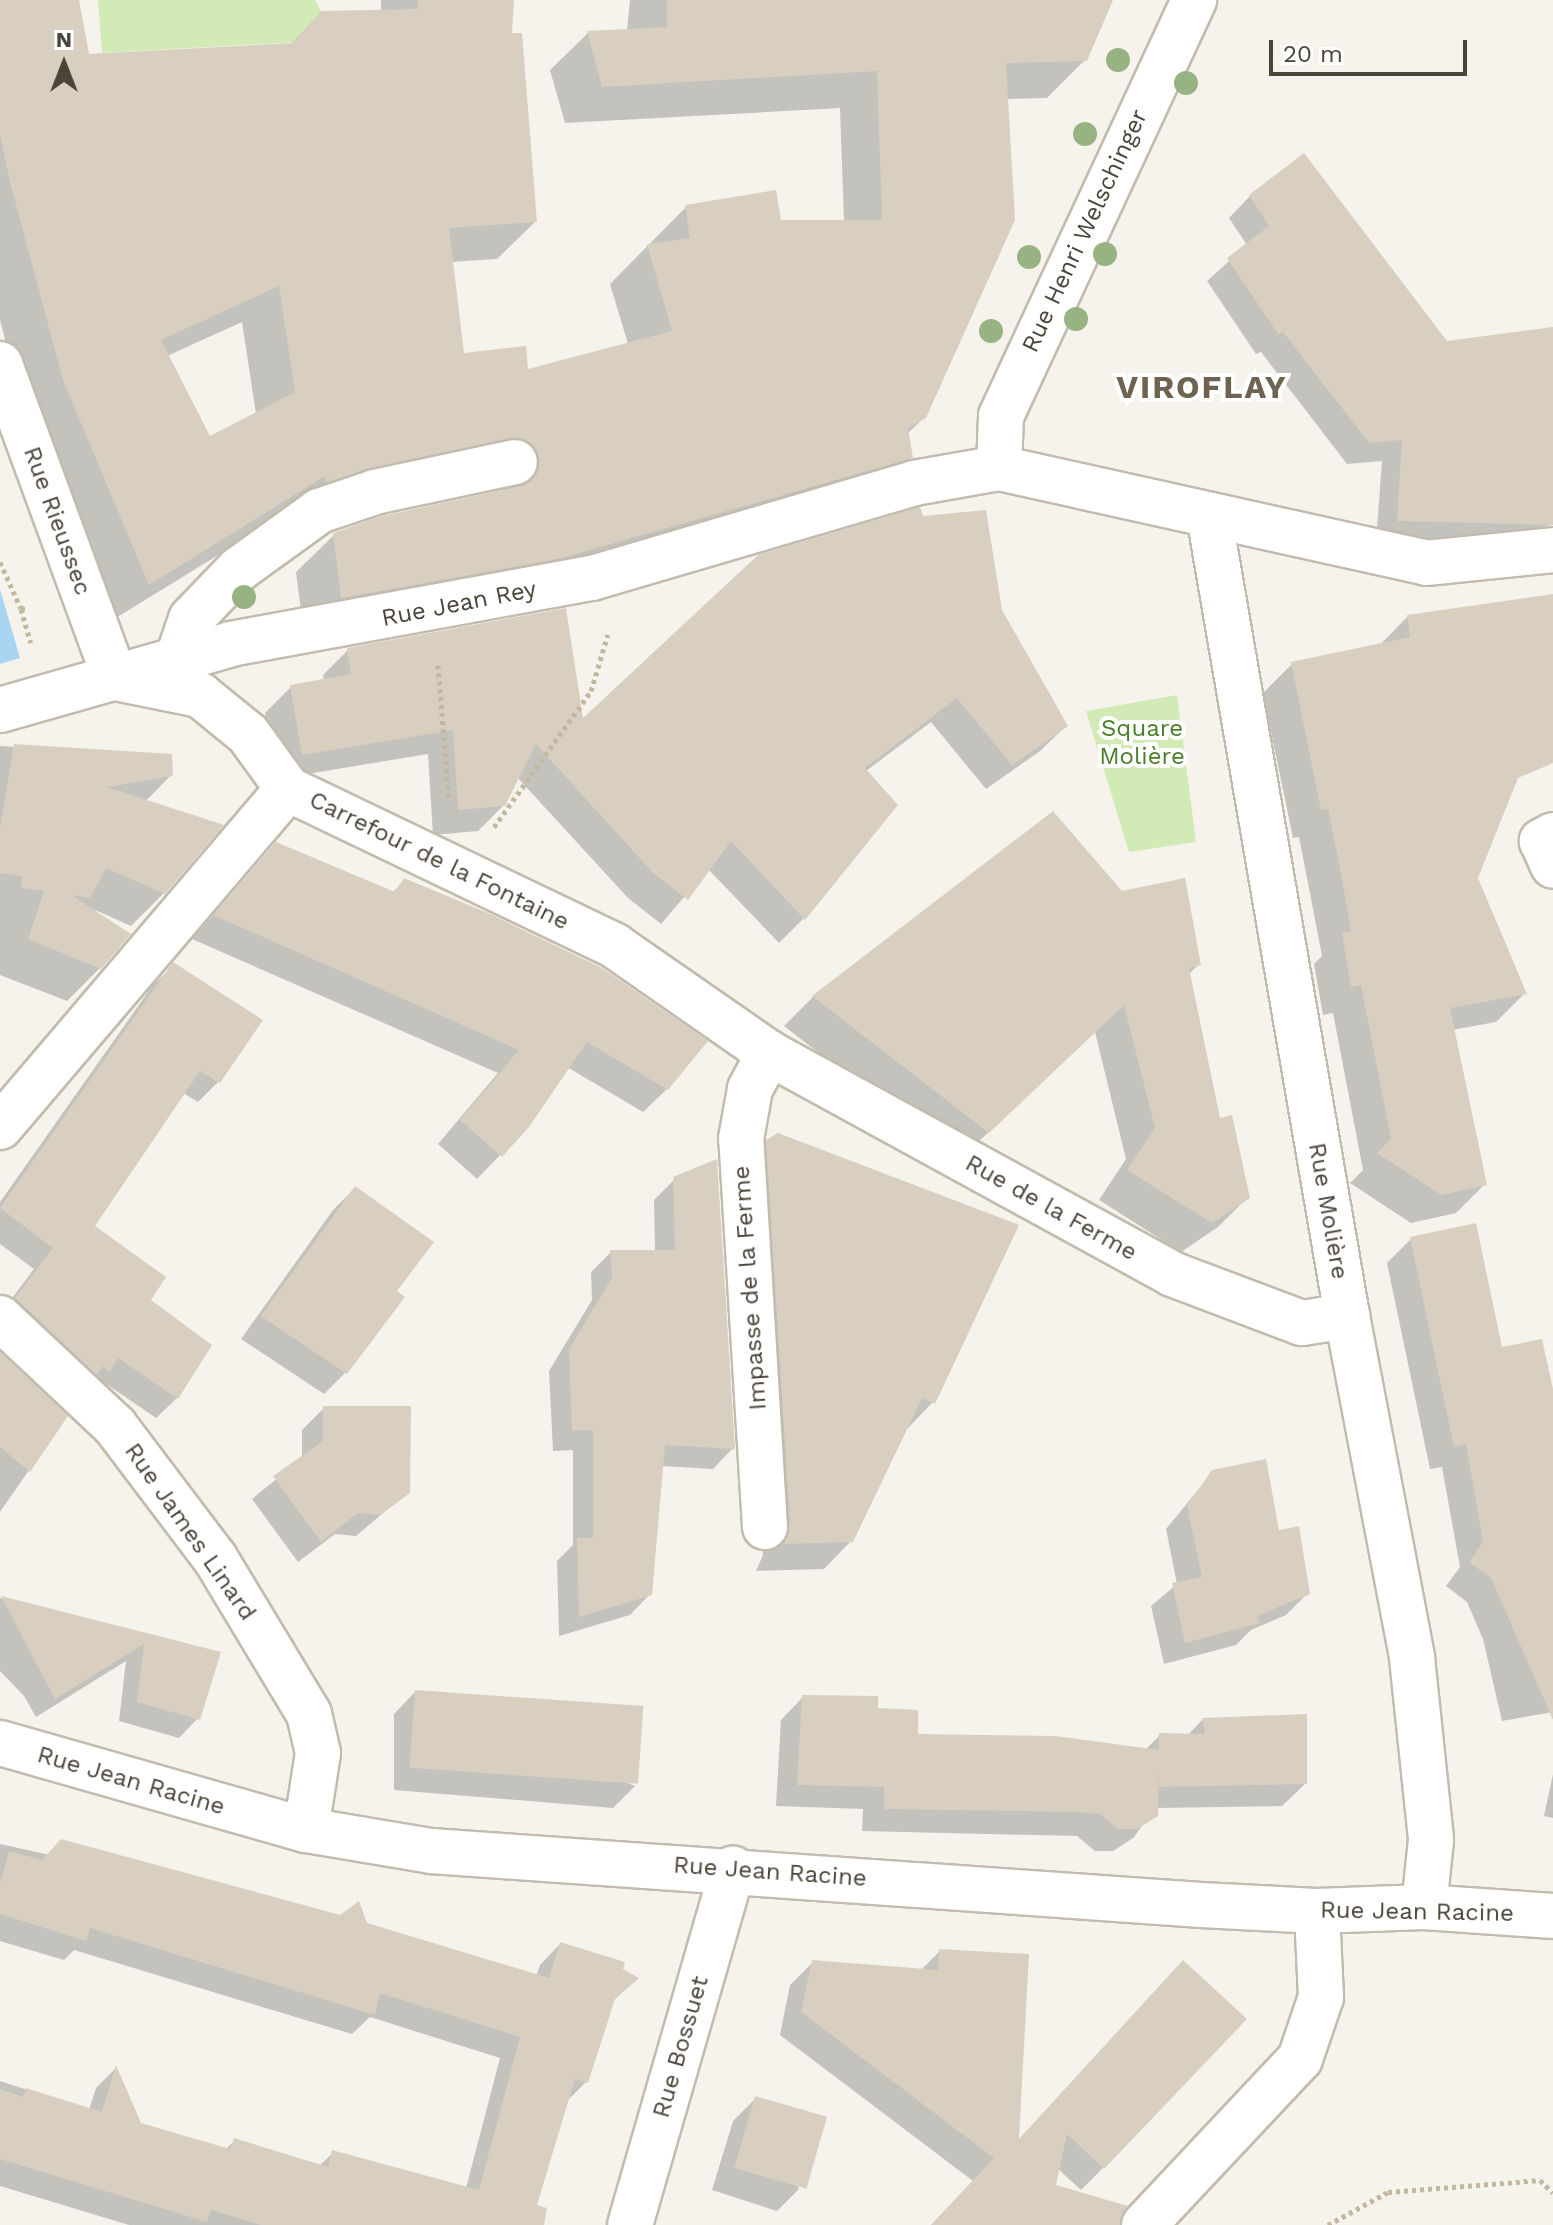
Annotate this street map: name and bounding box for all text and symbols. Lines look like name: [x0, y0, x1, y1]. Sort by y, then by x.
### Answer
north arrow: [24, 24, 104, 104]
scale bar: [1273, 24, 1471, 74]
text: N: [56, 27, 72, 52]
text: 20 m: [1283, 40, 1343, 68]
street label: Rue Henri Welschinger: [1016, 105, 1154, 357]
district label: VIROFLAY: [1116, 368, 1288, 406]
street label: Rue Rieussec: [17, 443, 97, 599]
street label: Rue Jean Rey: [379, 575, 539, 633]
park label: Square Molière: [1099, 715, 1185, 771]
street label: Carrefour de la Fontaine: [304, 785, 574, 937]
street label: Rue Molière: [1302, 1141, 1354, 1281]
street label: Rue de la Ferme: [960, 1149, 1142, 1267]
street label: Impasse de la Ferme: [727, 1164, 773, 1412]
street label: Rue James Linard: [118, 1438, 262, 1626]
street label: Rue Jean Racine: [34, 1740, 228, 1822]
street label: Rue Jean Racine: [672, 1851, 868, 1893]
street label: Rue Jean Racine: [1320, 1896, 1514, 1928]
street label: Rue Bossuet: [647, 1973, 715, 2121]

